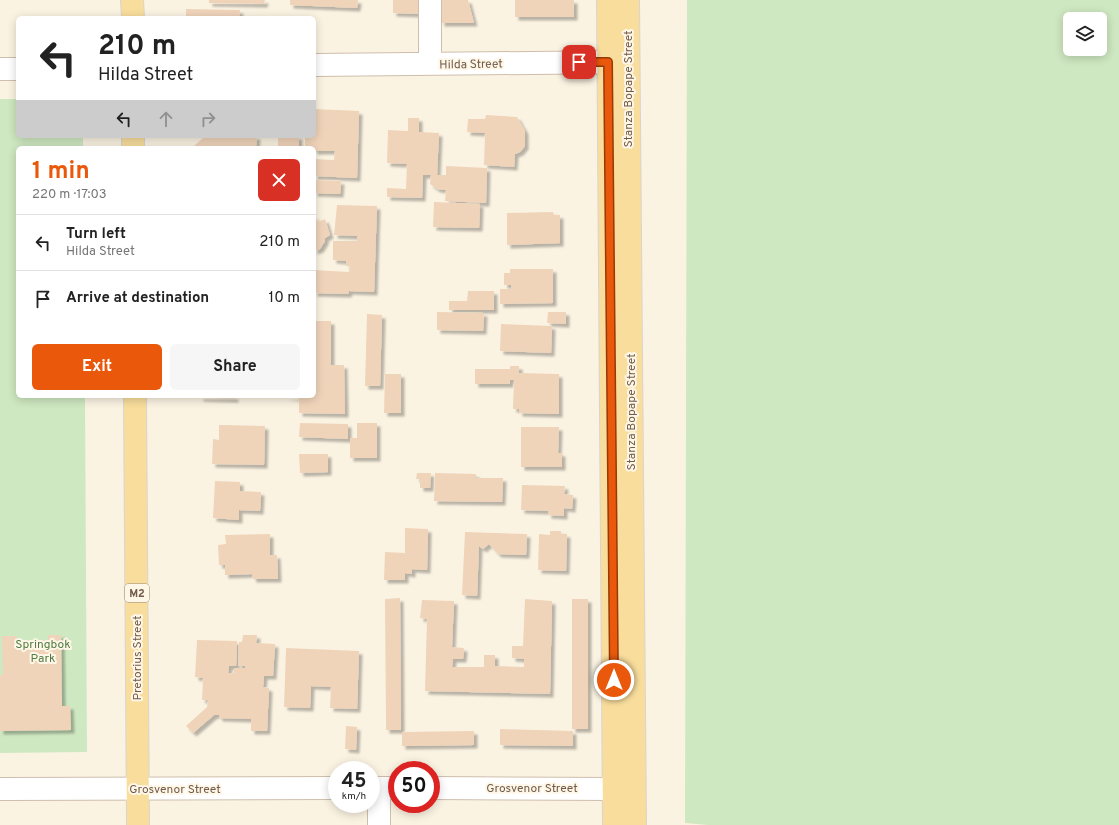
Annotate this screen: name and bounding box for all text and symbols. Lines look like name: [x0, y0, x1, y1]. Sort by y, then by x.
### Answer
map controls: [1063, 12, 1107, 56]
button: layers: [1063, 12, 1107, 56]
text: 210 m: [98, 29, 176, 65]
street label: Stanza Bopape Street: [621, 30, 637, 148]
icon: left: [32, 32, 84, 84]
pin: [562, 45, 596, 79]
icon: arrive: [568, 51, 590, 73]
street label: Hilda Street: [439, 56, 503, 74]
text: Hilda Street: [98, 64, 193, 87]
icon: left: [113, 108, 135, 130]
icon: ahead: [155, 108, 177, 130]
icon: right: [197, 108, 219, 130]
text: 1 min: [32, 157, 90, 187]
button: close: [258, 159, 300, 201]
text: 220 m · 17:03: [32, 187, 107, 203]
text: Turn left: [66, 225, 126, 244]
icon: left: [32, 232, 54, 254]
text: 210 m: [259, 233, 300, 252]
text: Hilda Street: [66, 244, 135, 260]
icon: arrive: [32, 288, 54, 310]
text: Arrive at destination: [66, 289, 209, 308]
text: 10 m: [269, 289, 300, 308]
button: Exit: [32, 344, 162, 390]
button: Share: [170, 344, 300, 390]
street label: Stanza Bopape Street: [624, 353, 640, 471]
road number: M2: [125, 584, 149, 602]
street label: Pretorius Street: [130, 615, 146, 701]
park label: Springbok Park: [15, 637, 71, 667]
position arrow: [593, 659, 635, 701]
speed limit sign: 50: [388, 761, 440, 813]
text: 45: [341, 769, 367, 795]
street label: Grosvenor Street: [486, 781, 578, 797]
street label: Grosvenor Street: [129, 782, 221, 798]
text: km/h: [342, 790, 366, 803]

